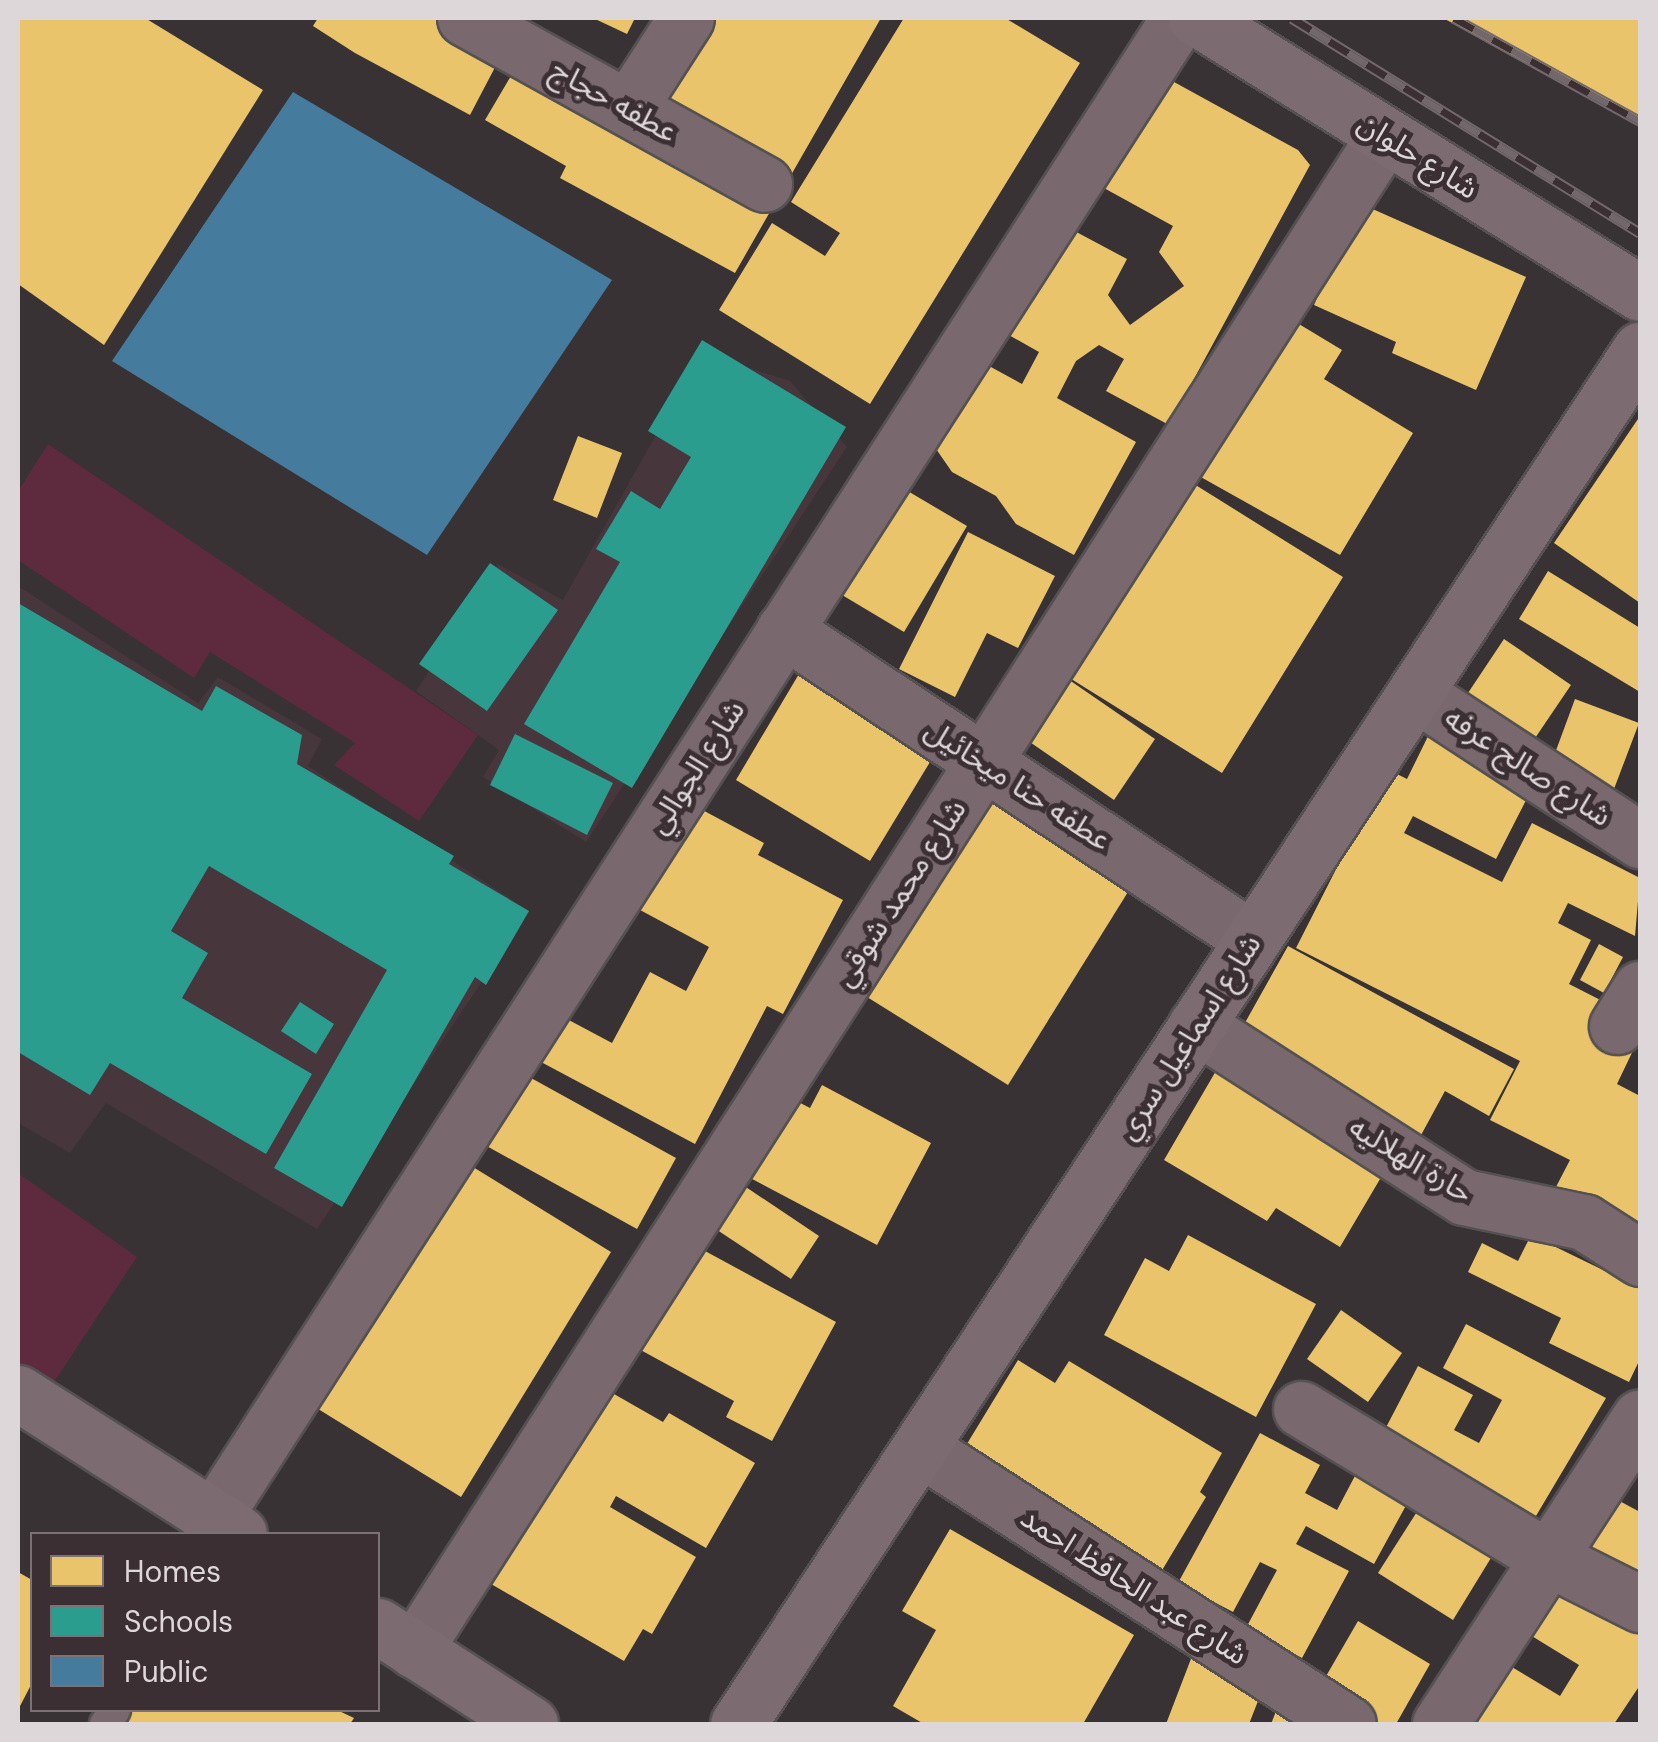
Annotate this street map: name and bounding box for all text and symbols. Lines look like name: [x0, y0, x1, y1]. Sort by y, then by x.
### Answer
street label: عطفه حجاج: [545, 52, 683, 150]
street label: شارع حلوان: [1351, 105, 1485, 207]
street label: شارع الجوالي: [640, 694, 752, 840]
street label: شارع صالح عرفه: [1438, 700, 1618, 834]
street label: عطفه حنا ميخائيل: [918, 712, 1118, 858]
street label: شارع محمد شوقي: [826, 793, 974, 993]
street label: شارع اسماعيل سري: [1109, 928, 1269, 1146]
street label: حارة الهلاليه: [1343, 1109, 1479, 1211]
street label: شارع عبد الحافظ احمد: [1014, 1499, 1254, 1673]
legend: [30, 1532, 380, 1712]
text: Homes: [124, 1552, 221, 1591]
text: Schools: [124, 1602, 233, 1641]
text: Public: [124, 1652, 208, 1691]

